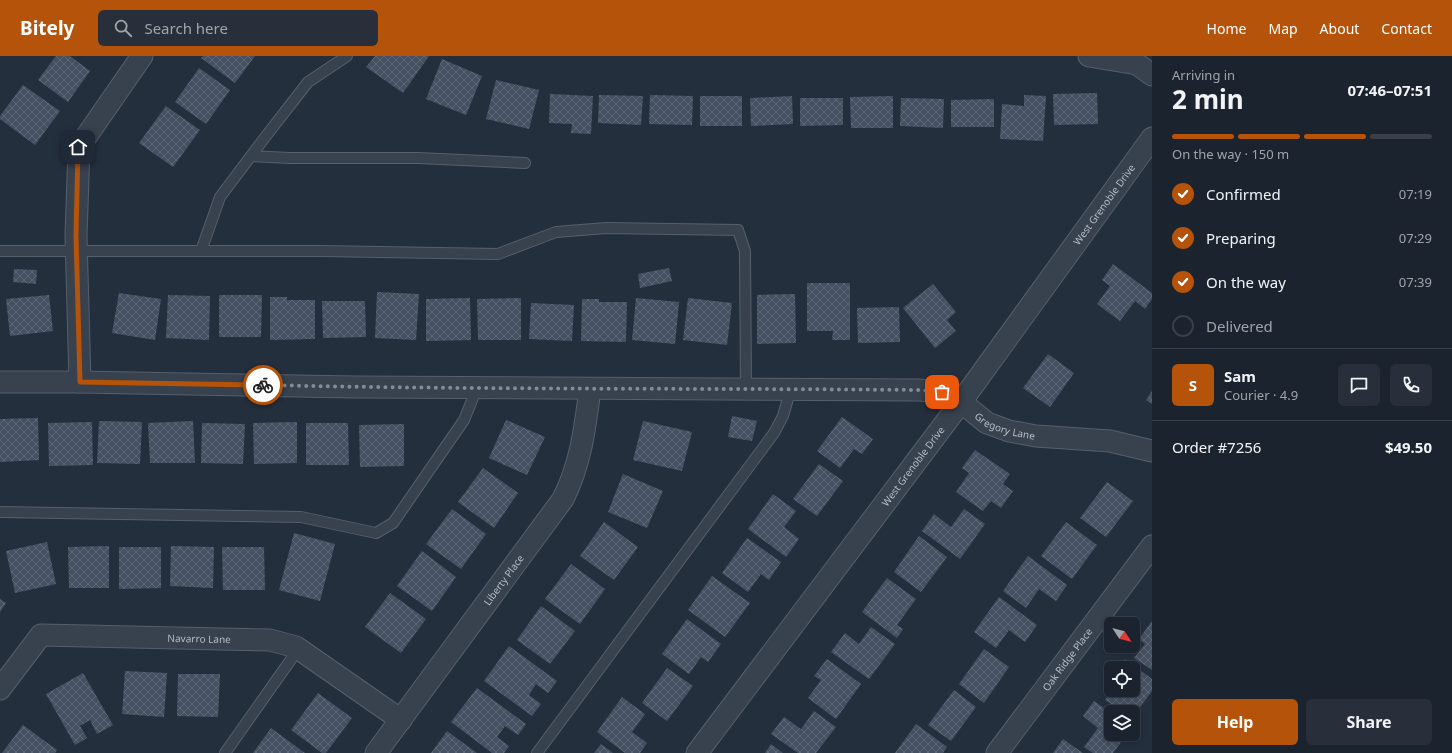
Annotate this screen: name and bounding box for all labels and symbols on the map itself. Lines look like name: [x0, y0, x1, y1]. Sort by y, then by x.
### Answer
pin: [61, 130, 95, 164]
street label: West Grenoble Drive: [1070, 161, 1138, 248]
courier: [243, 365, 283, 405]
pin: [925, 375, 959, 409]
street label: Gregory Lane: [972, 409, 1037, 443]
street label: West Grenoble Drive: [878, 423, 948, 509]
street label: Liberty Place: [480, 551, 527, 608]
north arrow: [1104, 617, 1140, 653]
street label: Oak Ridge Place: [1039, 625, 1096, 694]
street label: Navarro Lane: [167, 631, 231, 646]

